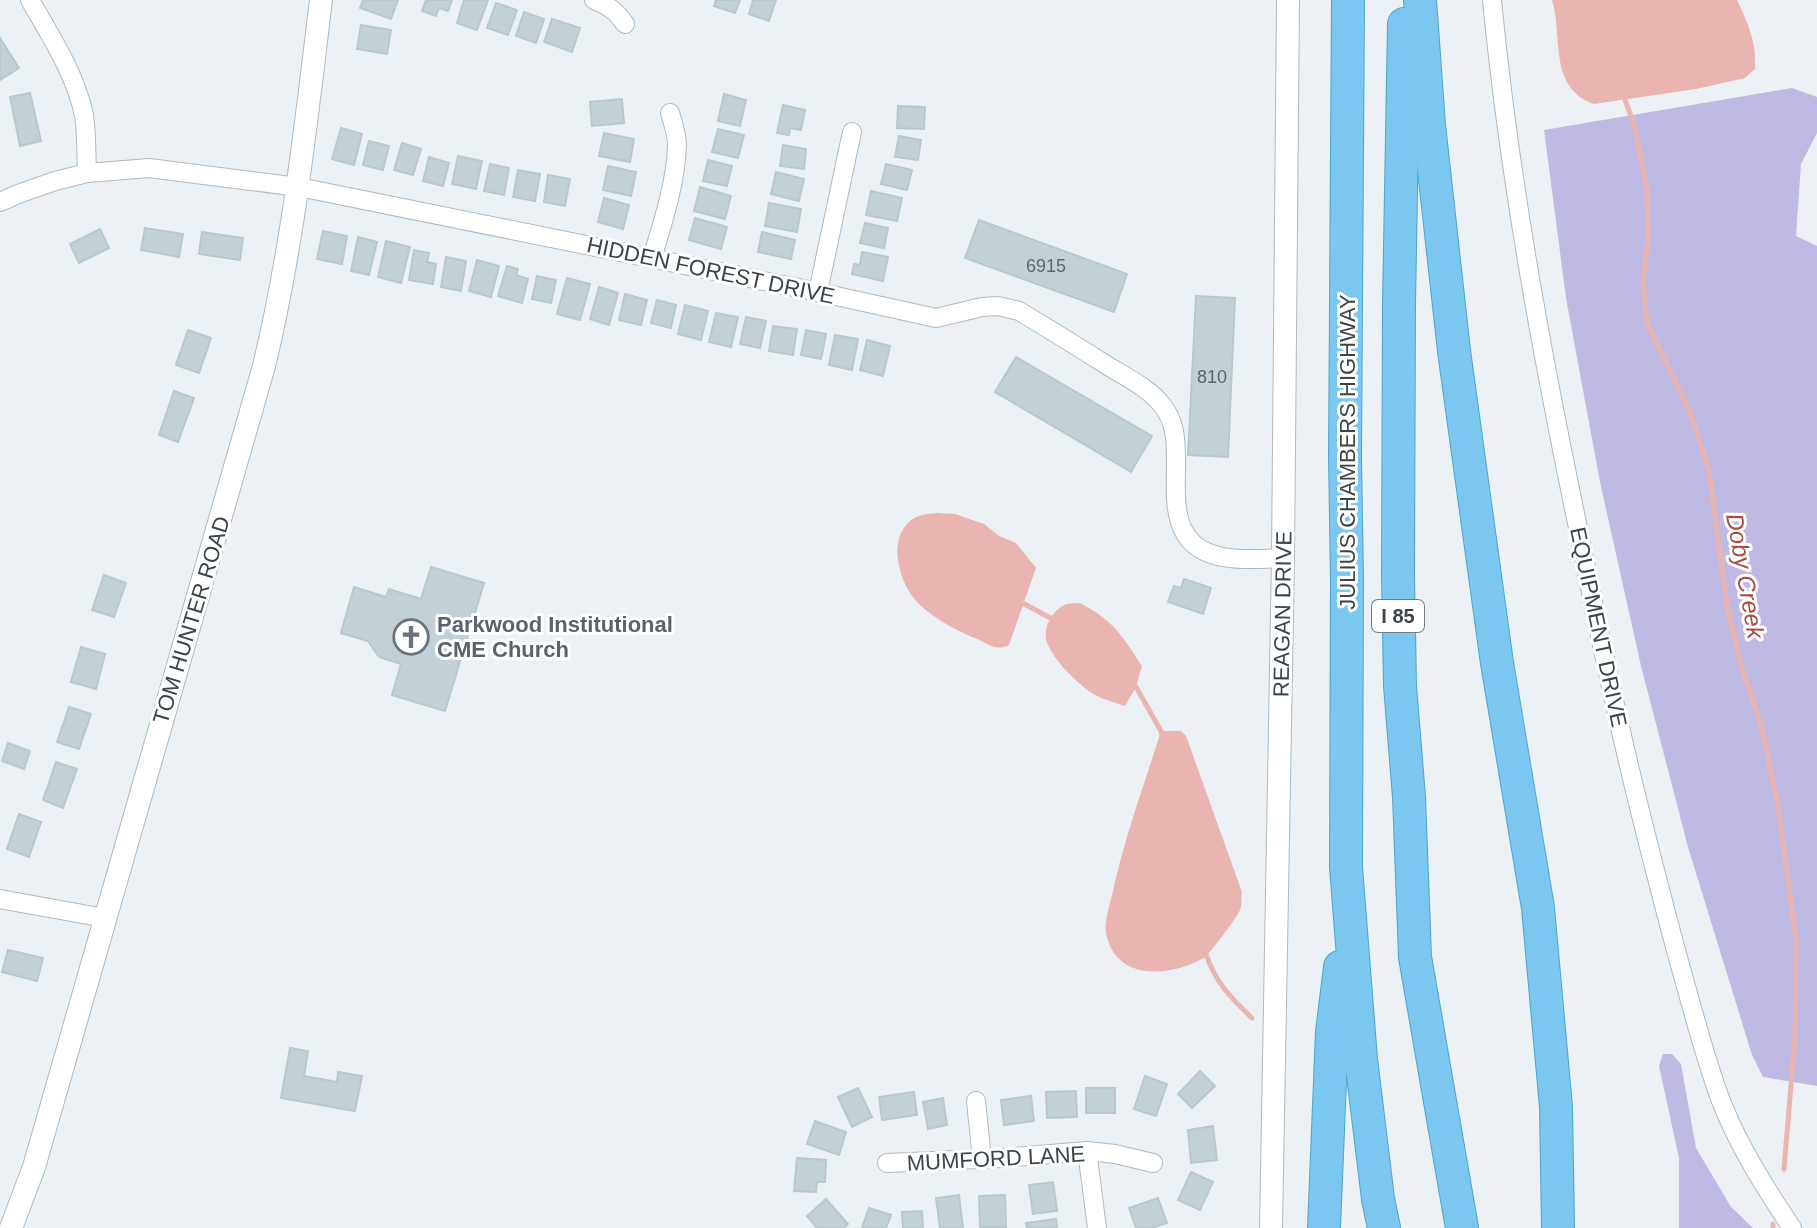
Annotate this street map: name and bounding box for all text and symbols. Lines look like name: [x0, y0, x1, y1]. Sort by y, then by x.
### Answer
street label: HIDDEN FOREST DRIVE: [585, 232, 837, 309]
house number: 6915: [1026, 256, 1066, 276]
street label: JULIUS CHAMBERS HIGHWAY: [1335, 294, 1360, 610]
house number: 810: [1197, 367, 1227, 387]
water label: Doby Creek: [1721, 511, 1770, 643]
street label: TOM HUNTER ROAD: [148, 513, 235, 727]
street label: EQUIPMENT DRIVE: [1565, 525, 1632, 729]
street label: REAGAN DRIVE: [1269, 531, 1296, 697]
road number: I 85: [1372, 600, 1424, 632]
place label: Parkwood Institutional CME Church: [437, 612, 673, 662]
church icon: Parkwood Institutional CME Church: [392, 618, 430, 656]
street label: MUMFORD LANE: [906, 1141, 1086, 1176]

